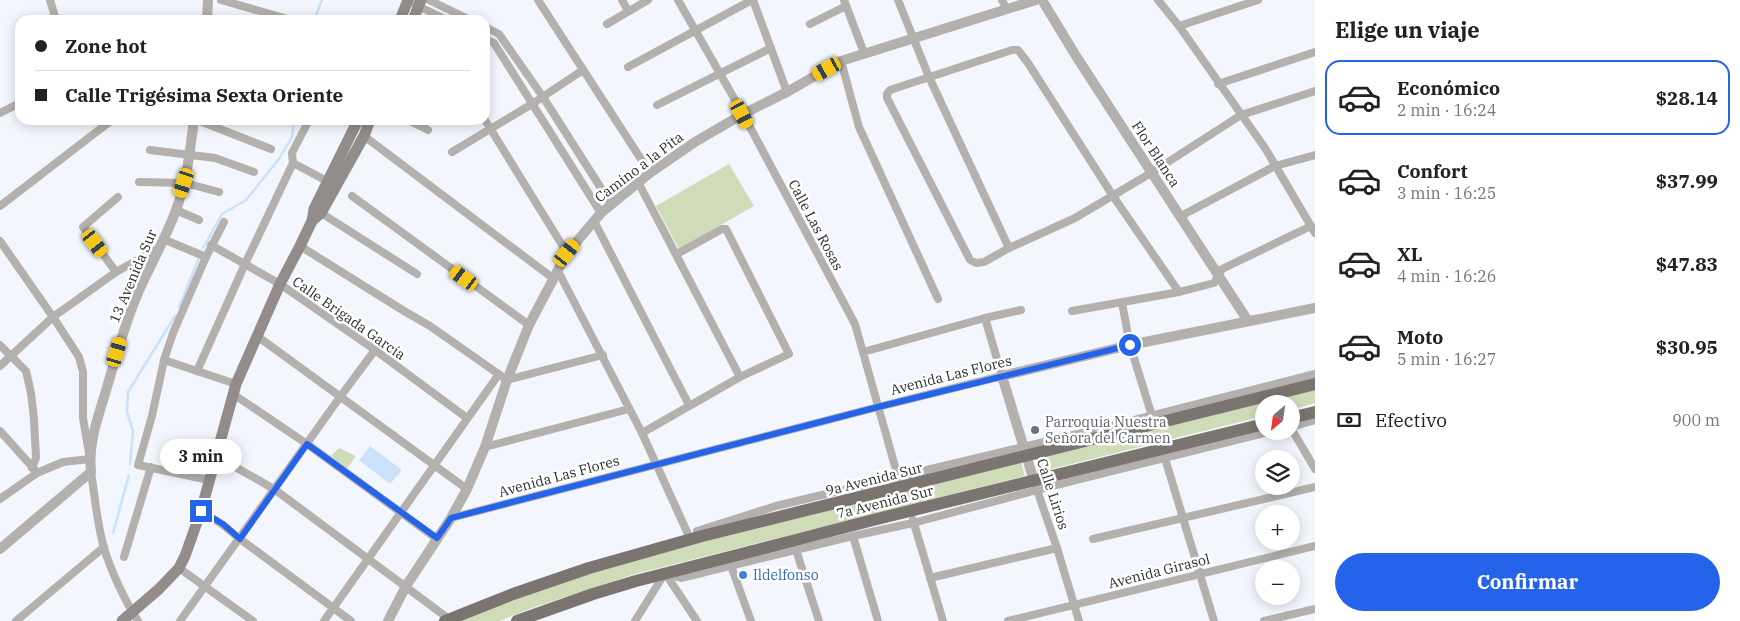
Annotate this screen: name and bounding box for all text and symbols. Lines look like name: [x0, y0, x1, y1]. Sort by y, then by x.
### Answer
text: Elige un viaje: [1335, 15, 1480, 44]
text: Zone hot: [65, 34, 147, 58]
car: [810, 55, 843, 83]
icon: car: [1337, 75, 1382, 120]
text: Económico: [1397, 76, 1500, 100]
text: Calle Trigésima Sexta Oriente: [65, 83, 343, 107]
text: $28.14: [1656, 86, 1718, 110]
car: [728, 97, 755, 131]
text: 2 min · 16:24: [1397, 100, 1496, 120]
street label: Flor Blanca: [1128, 118, 1184, 191]
street label: Camino a la Pita: [591, 128, 687, 206]
icon: car: [1337, 158, 1382, 203]
text: Confort: [1397, 159, 1468, 183]
car: [172, 166, 195, 200]
text: $37.99: [1656, 169, 1718, 193]
street label: Calle Las Rosas: [785, 177, 848, 274]
text: 3 min · 16:25: [1397, 183, 1496, 203]
street label: 13 Avenida Sur: [105, 226, 161, 326]
car: [79, 227, 110, 259]
car: [551, 237, 582, 269]
icon: car: [1337, 241, 1382, 286]
text: XL: [1397, 242, 1423, 266]
text: $47.83: [1656, 252, 1718, 276]
car: [447, 263, 480, 293]
text: 4 min · 16:26: [1397, 266, 1496, 286]
street label: Calle Brigada García: [289, 272, 409, 364]
icon: car: [1337, 324, 1382, 369]
text: Moto: [1397, 325, 1443, 349]
route start: [1119, 334, 1141, 356]
car: [105, 335, 128, 369]
text: $30.95: [1656, 335, 1718, 359]
text: 5 min · 16:27: [1397, 349, 1496, 369]
street label: Avenida Las Flores: [889, 351, 1014, 399]
north arrow: [1255, 395, 1300, 440]
map controls: [1255, 395, 1300, 605]
icon: cash: [1335, 406, 1363, 434]
text: Efectivo: [1375, 408, 1447, 432]
text: 900 m: [1672, 410, 1720, 430]
place label: Parroquia Nuestra Señora del Carmen: [1045, 413, 1171, 447]
marker: Parroquia Nuestra Señora del Carmen: [1029, 424, 1041, 436]
callout: 3 min: [160, 438, 242, 474]
text: 3 min: [179, 446, 223, 466]
button: layers: [1255, 450, 1300, 495]
street label: Avenida Las Flores: [497, 451, 622, 501]
street label: Calle Lirios: [1033, 456, 1073, 532]
street label: 9a Avenida Sur: [824, 458, 925, 500]
street label: 7a Avenida Sur: [835, 481, 936, 523]
route end: [190, 500, 212, 522]
button: +: [1255, 505, 1300, 550]
street label: Avenida Girasol: [1106, 550, 1212, 592]
button: Confirmar: [1335, 553, 1720, 611]
button: −: [1255, 560, 1300, 605]
place label: Ildelfonso: [753, 566, 819, 584]
marker: Ildelfonso: [737, 569, 749, 581]

